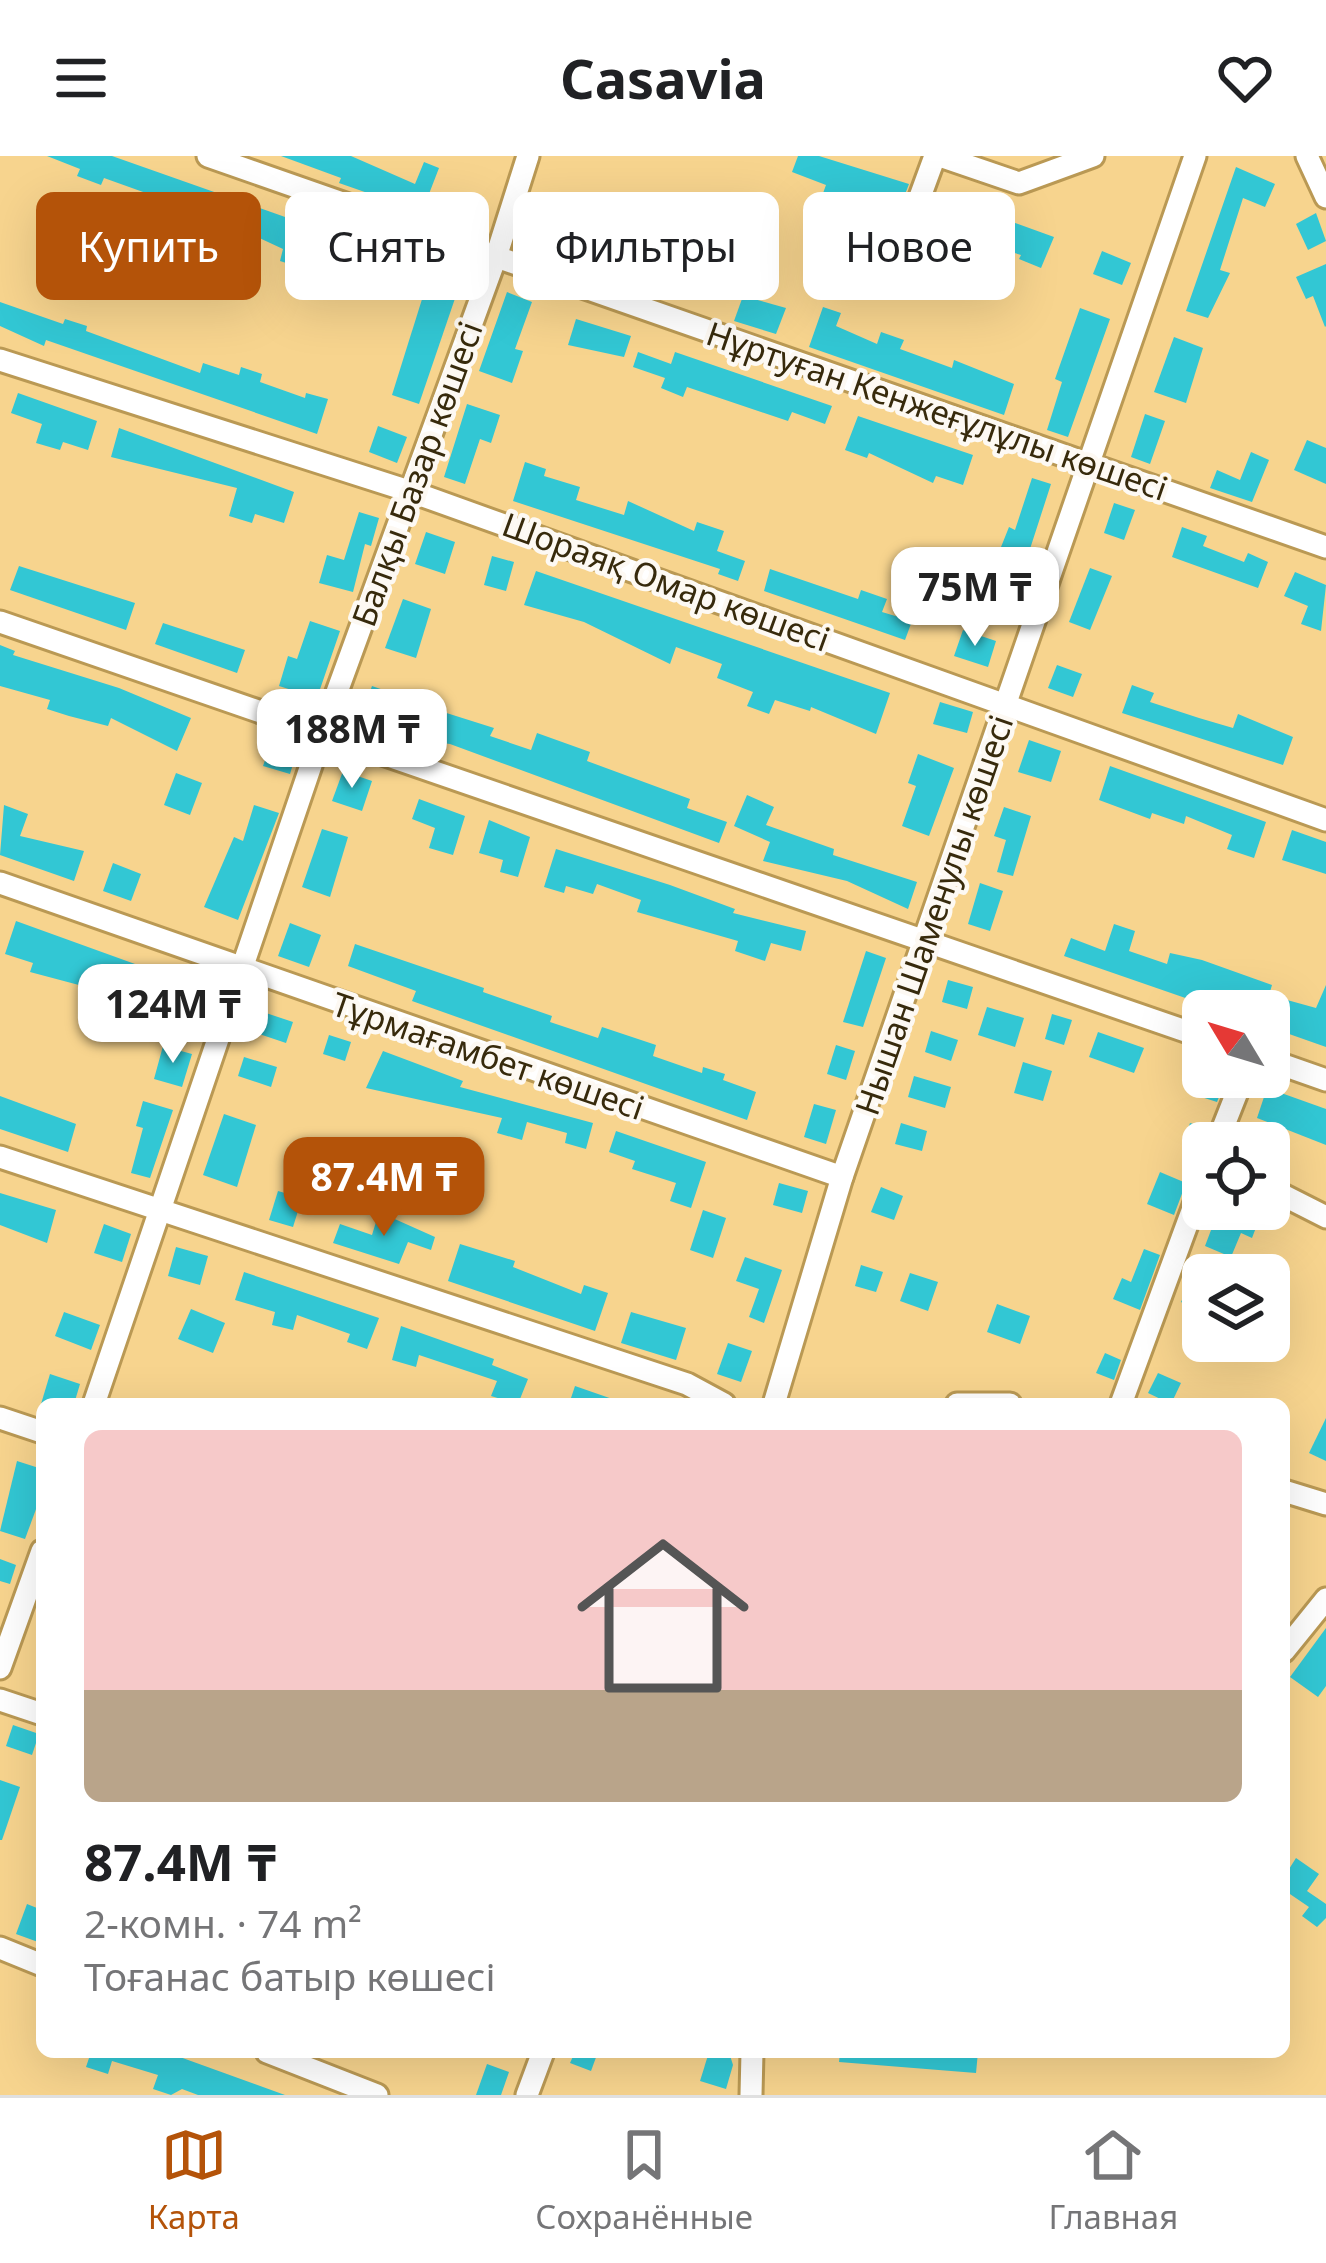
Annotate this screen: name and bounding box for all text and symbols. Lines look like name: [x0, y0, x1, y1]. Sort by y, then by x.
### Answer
text: Casavia: [560, 41, 766, 115]
icon: menu: [48, 45, 114, 111]
icon: heart: [1212, 45, 1278, 111]
chip: Купить: [36, 192, 261, 300]
chip: Снять: [285, 192, 489, 300]
chip: Фильтры: [513, 192, 779, 300]
chip: Новое: [803, 192, 1015, 300]
street label: Нұртуған Кенжеғұлұлы көшесі: [701, 310, 1174, 511]
street label: Балқы Базар көшесі: [340, 315, 493, 632]
street label: Шораяқ Омар көшесі: [496, 501, 836, 662]
pin: 75M ₸: [891, 547, 1059, 649]
text: 75M ₸: [918, 559, 1032, 612]
pin: 188M ₸: [254, 689, 450, 791]
text: 188M ₸: [284, 701, 420, 754]
street label: Нышан Шаменулы көшесі: [844, 709, 1023, 1121]
pin: 124M ₸: [75, 964, 271, 1066]
text: 124M ₸: [105, 976, 241, 1029]
street label: Тұрмағамбет көшесі: [326, 981, 650, 1130]
north arrow: [1182, 990, 1290, 1098]
map controls: [1182, 990, 1290, 1362]
button: locate: [1182, 1122, 1290, 1230]
pin: 87.4M ₸: [273, 1137, 495, 1239]
text: 87.4M ₸: [310, 1149, 458, 1202]
button: layers: [1182, 1254, 1290, 1362]
icon: home: [555, 1508, 771, 1724]
text: 87.4M ₸: [84, 1826, 276, 1896]
text: 2-комн. · 74 m²: [84, 1896, 362, 1949]
text: Тоғанас батыр көшесі: [84, 1949, 495, 2002]
tab: Карта: [148, 2122, 240, 2239]
tab: Сохранённые: [535, 2122, 753, 2239]
tab: Главная: [1048, 2122, 1178, 2239]

